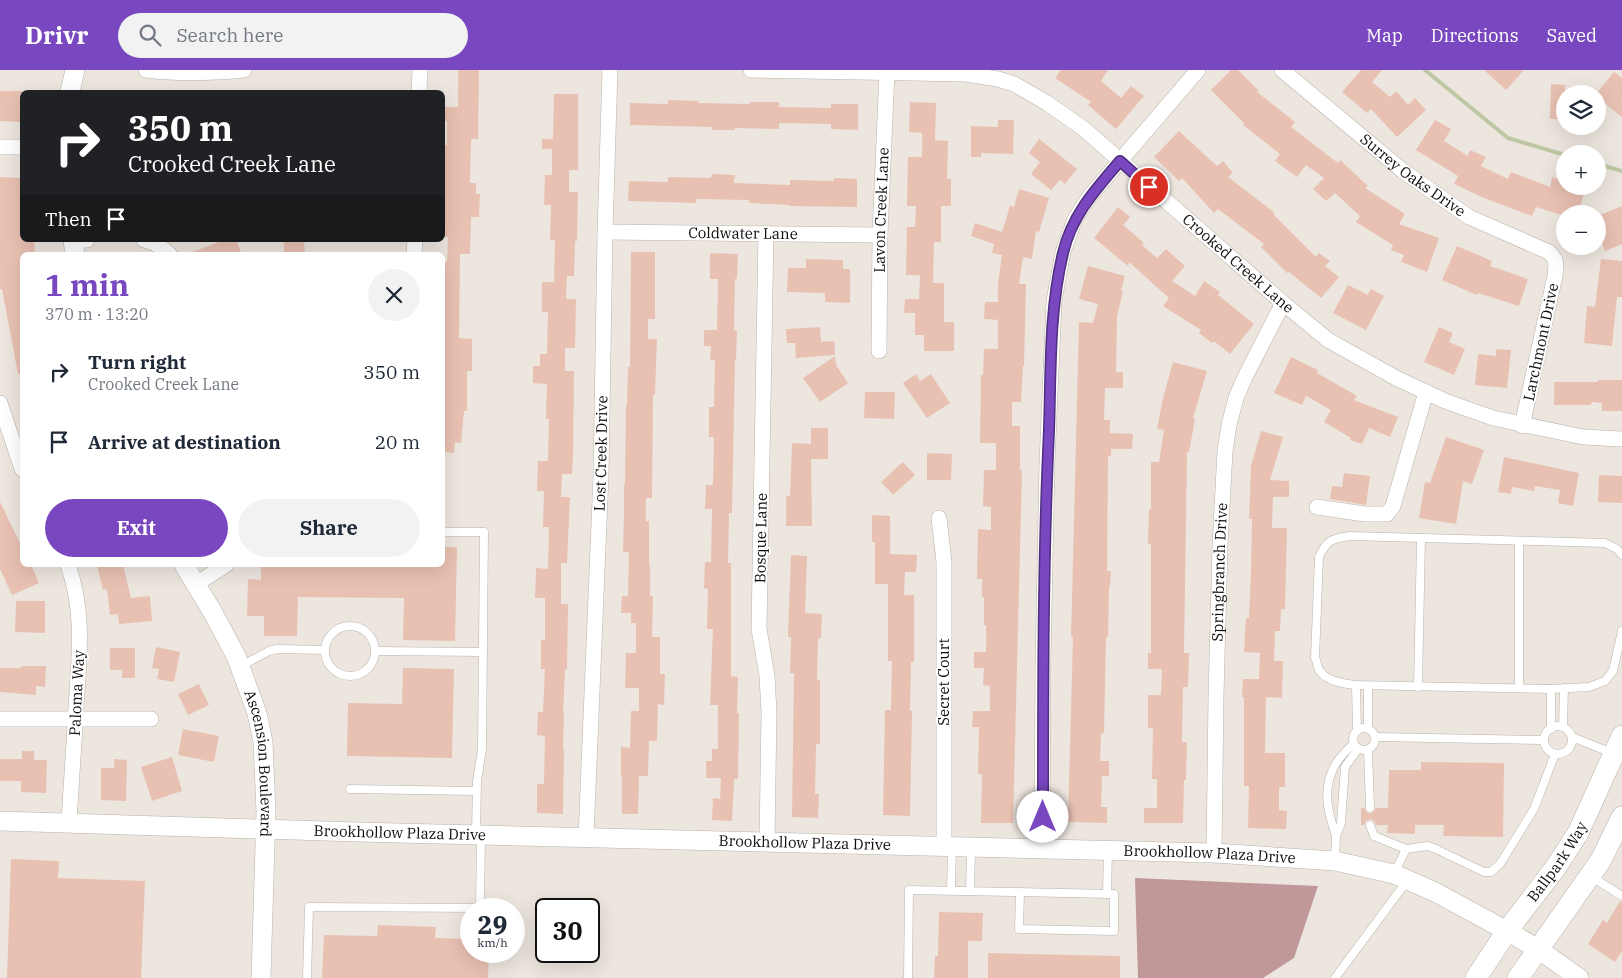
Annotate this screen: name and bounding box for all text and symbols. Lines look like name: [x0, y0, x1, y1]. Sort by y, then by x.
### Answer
search box: [118, 13, 468, 58]
text: Drivr: [25, 19, 88, 51]
icon: search: [136, 21, 164, 49]
text: Search here: [176, 23, 283, 47]
text: Map: [1366, 24, 1403, 47]
text: Directions: [1431, 24, 1519, 47]
text: Saved: [1547, 24, 1597, 47]
map controls: [1556, 85, 1606, 255]
button: layers: [1556, 85, 1606, 135]
text: 350 m: [128, 105, 233, 151]
icon: right: [45, 110, 110, 175]
street label: Surrey Oaks Drive: [1356, 129, 1469, 221]
button: +: [1556, 145, 1606, 195]
street label: Lavon Creek Lane: [870, 147, 893, 273]
text: Crooked Creek Lane: [128, 149, 336, 178]
pin: [1128, 166, 1170, 208]
icon: arrive: [1135, 173, 1163, 201]
icon: arrive: [102, 205, 130, 233]
button: −: [1556, 205, 1606, 255]
text: Then: [45, 207, 92, 231]
street label: Crooked Creek Lane: [1179, 209, 1298, 317]
street label: Coldwater Lane: [688, 223, 798, 243]
text: 1 min: [45, 265, 129, 304]
button: close: [368, 269, 420, 321]
street label: Larchmont Drive: [1519, 281, 1562, 402]
text: 370 m · 13:20: [45, 304, 148, 324]
text: Turn right: [88, 350, 186, 374]
icon: right: [45, 358, 73, 386]
text: 350 m: [363, 360, 420, 384]
text: Crooked Creek Lane: [88, 374, 239, 394]
street label: Lost Creek Drive: [590, 395, 611, 512]
icon: arrive: [45, 428, 73, 456]
text: Arrive at destination: [88, 430, 281, 454]
text: 20 m: [375, 430, 420, 454]
street label: Bosque Lane: [750, 493, 771, 583]
button: Exit: [45, 499, 228, 557]
button: Share: [238, 499, 420, 557]
street label: Springbranch Drive: [1207, 502, 1231, 642]
street label: Secret Court: [934, 638, 953, 726]
street label: Paloma Way: [65, 650, 88, 736]
street label: Ascension Boulevard: [240, 687, 276, 837]
position arrow: [1016, 790, 1068, 842]
street label: Ballpark Way: [1523, 819, 1591, 906]
street label: Brookhollow Plaza Drive: [313, 821, 486, 844]
street label: Brookhollow Plaza Drive: [718, 831, 891, 854]
street label: Brookhollow Plaza Drive: [1123, 841, 1296, 867]
speed limit sign: 30: [535, 898, 600, 963]
text: 29: [477, 908, 508, 941]
text: km/h: [477, 935, 508, 950]

